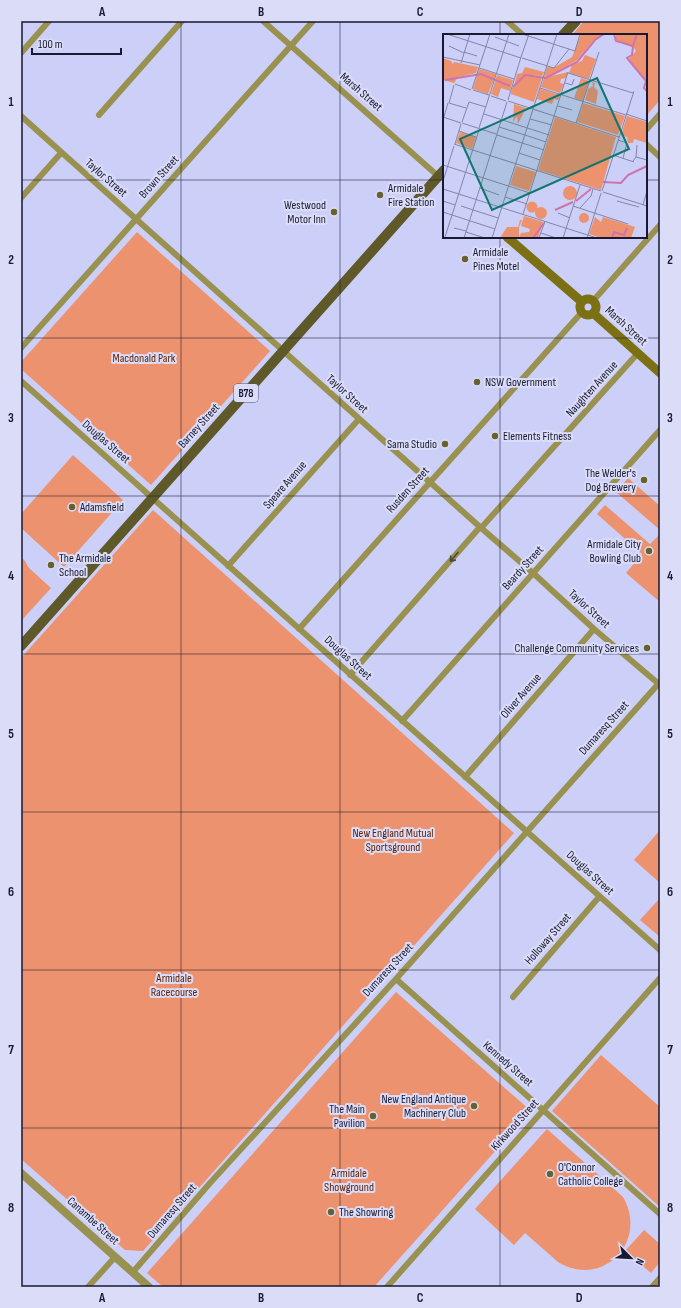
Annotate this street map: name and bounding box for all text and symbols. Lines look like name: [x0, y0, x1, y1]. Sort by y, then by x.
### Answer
text: A: [98, 4, 106, 20]
text: B: [258, 4, 264, 20]
text: C: [417, 4, 424, 20]
text: D: [576, 4, 583, 20]
scale bar: [32, 30, 121, 56]
inset map: [443, 34, 647, 238]
text: 100 m: [38, 37, 63, 52]
street label: Marsh Street: [337, 69, 386, 115]
text: 1: [8, 94, 14, 110]
text: 1: [667, 94, 673, 110]
street label: Brown Street: [136, 152, 182, 202]
street label: Taylor Street: [82, 156, 130, 201]
place label: Armidale Fire Station: [387, 181, 434, 210]
marker: Armidale Fire Station: [375, 190, 385, 200]
place label: Westwood Motor Inn: [284, 198, 326, 227]
marker: Westwood Motor Inn: [329, 207, 339, 217]
place label: Armidale Pines Motel: [472, 245, 519, 274]
text: 2: [8, 252, 14, 268]
text: 2: [667, 252, 673, 268]
marker: Armidale Pines Motel: [460, 254, 470, 264]
street label: Marsh Street: [602, 303, 650, 349]
park label: Macdonald Park: [113, 351, 176, 366]
street label: Naughten Avenue: [563, 358, 621, 420]
street label: Taylor Street: [323, 371, 371, 417]
place label: NSW Government: [485, 375, 557, 390]
marker: NSW Government: [472, 377, 482, 387]
road number: B78: [234, 384, 258, 402]
street label: Barney Street: [175, 400, 223, 452]
text: 3: [8, 410, 14, 426]
text: 3: [667, 410, 673, 426]
street label: Douglas Street: [79, 417, 133, 467]
place label: Elements Fitness: [503, 429, 572, 444]
marker: Elements Fitness: [490, 431, 500, 441]
place label: Sama Studio: [387, 437, 437, 452]
marker: Sama Studio: [440, 439, 450, 449]
street label: Speare Avenue: [260, 458, 310, 512]
street label: Rusden Street: [383, 464, 433, 516]
place label: The Welder's Dog Brewery: [585, 466, 636, 495]
marker: The Welder's Dog Brewery: [639, 475, 649, 485]
place label: Adamsfield: [79, 500, 124, 515]
marker: Adamsfield: [67, 502, 77, 512]
place label: Armidale City Bowling Club: [586, 537, 641, 566]
street label: Beardy Street: [499, 542, 547, 593]
marker: Armidale City Bowling Club: [644, 546, 654, 556]
place label: The Armidale School: [59, 551, 111, 580]
one-way arrow: [450, 551, 459, 562]
marker: The Armidale School: [46, 560, 56, 570]
text: 4: [8, 568, 14, 584]
text: 4: [667, 568, 673, 584]
street label: Taylor Street: [565, 586, 613, 632]
street label: Douglas Street: [321, 633, 375, 684]
place label: Challenge Community Services: [515, 641, 639, 656]
marker: Challenge Community Services: [642, 643, 652, 653]
street label: Oliver Avenue: [497, 670, 545, 722]
street label: Dumaresq Street: [576, 698, 632, 758]
text: 5: [8, 726, 14, 742]
text: 5: [667, 726, 673, 742]
park label: New England Mutual Sportsground: [353, 826, 434, 855]
street label: Douglas Street: [563, 848, 617, 899]
text: 6: [8, 884, 14, 900]
text: 6: [667, 884, 673, 900]
street label: Holloway Street: [522, 910, 575, 968]
street label: Dumaresq Street: [359, 940, 417, 1000]
park label: Armidale Racecourse: [151, 971, 198, 1000]
street label: Kennedy Street: [480, 1038, 537, 1090]
text: 7: [8, 1042, 14, 1058]
text: 7: [667, 1042, 673, 1058]
place label: New England Antique Machinery Club: [381, 1092, 466, 1121]
street label: Kirkwood Street: [488, 1096, 542, 1154]
marker: New England Antique Machinery Club: [469, 1101, 479, 1111]
place label: The Main Pavilion: [329, 1102, 365, 1131]
marker: The Main Pavilion: [368, 1111, 378, 1121]
place label: O'Connor Catholic College: [558, 1160, 623, 1189]
park label: Armidale Showground: [324, 1166, 374, 1195]
marker: O'Connor Catholic College: [545, 1169, 555, 1179]
street label: Dumaresq Street: [144, 1180, 200, 1242]
street label: Canambe Street: [64, 1194, 122, 1248]
text: 8: [8, 1200, 14, 1216]
text: 8: [667, 1200, 673, 1216]
place label: The Showring: [339, 1205, 393, 1220]
marker: The Showring: [326, 1207, 336, 1217]
north arrow: [611, 1238, 651, 1278]
text: N: [632, 1257, 647, 1267]
text: A: [98, 1290, 106, 1306]
text: B: [258, 1290, 264, 1306]
text: C: [417, 1290, 424, 1306]
text: D: [576, 1290, 583, 1306]

